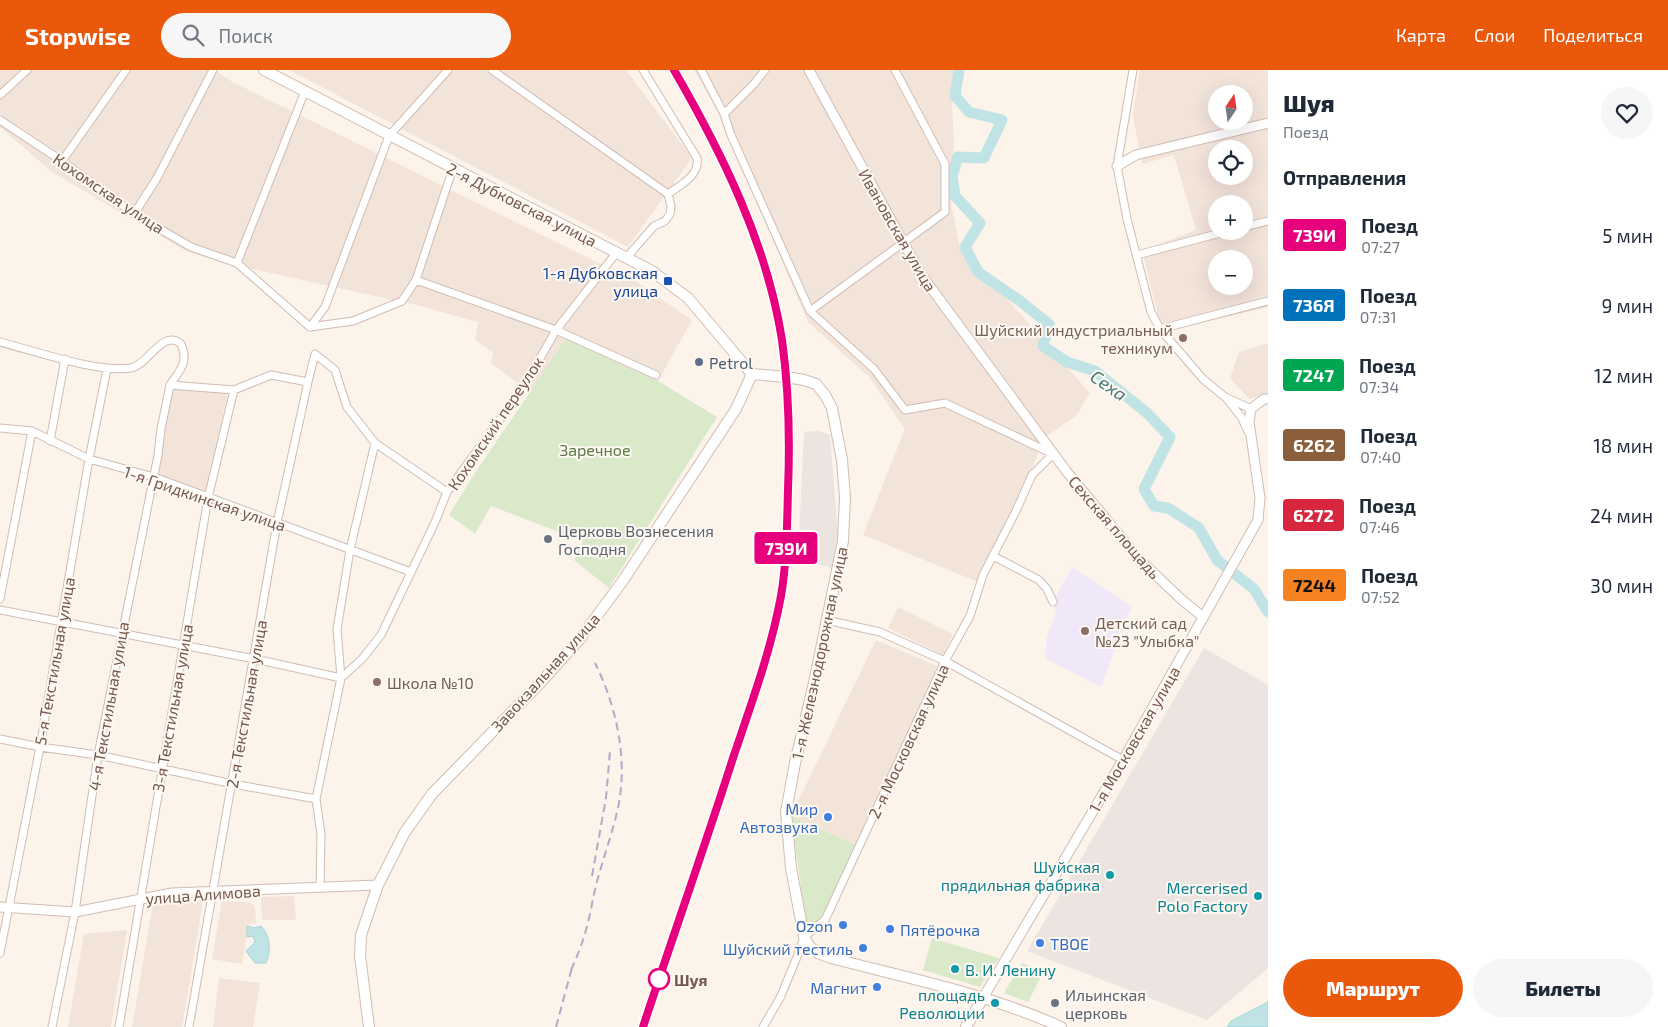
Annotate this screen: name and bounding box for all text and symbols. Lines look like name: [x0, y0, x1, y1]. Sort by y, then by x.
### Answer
search box: [161, 13, 511, 58]
text: Stopwise: [25, 21, 131, 50]
icon: search: [179, 21, 207, 49]
text: Поиск: [219, 24, 273, 47]
text: Карта: [1396, 24, 1446, 46]
text: Слои: [1474, 24, 1515, 46]
text: Поделиться: [1543, 24, 1643, 46]
north arrow: [1208, 85, 1252, 130]
map controls: [1208, 85, 1253, 295]
button: heart: [1601, 87, 1653, 139]
text: Шуя: [1283, 88, 1335, 117]
text: Поезд: [1283, 122, 1329, 141]
button: locate: [1208, 140, 1253, 185]
street label: Кохомская улица: [49, 149, 168, 238]
street label: 2-я Дубковская улица: [443, 158, 600, 251]
street label: Ивановская улица: [854, 165, 941, 295]
text: Отправления: [1283, 166, 1406, 189]
button: +: [1208, 195, 1253, 240]
text: Поезд: [1361, 214, 1418, 237]
text: 739И: [1293, 224, 1336, 246]
text: 5 мин: [1602, 224, 1653, 247]
text: 07:27: [1361, 237, 1400, 256]
button: −: [1208, 250, 1253, 295]
place label: 1-я Дубковская улица: [543, 263, 658, 301]
marker: 1-я Дубковская улица: [662, 275, 674, 287]
text: Поезд: [1360, 284, 1417, 307]
text: 736Я: [1293, 294, 1335, 316]
text: 9 мин: [1601, 294, 1653, 317]
text: 07:31: [1360, 307, 1397, 326]
place label: Шуйский индустриальный техникум: [974, 320, 1173, 358]
marker: Шуйский индустриальный техникум: [1177, 332, 1189, 344]
street label: Кохомский переулок: [443, 352, 548, 494]
place label: Petrol: [709, 353, 753, 372]
text: Поезд: [1359, 354, 1416, 377]
marker: Petrol: [693, 356, 705, 368]
text: 7247: [1293, 364, 1334, 386]
text: 12 мин: [1594, 364, 1653, 387]
water label: Сеха: [1087, 365, 1131, 405]
text: 07:34: [1359, 377, 1399, 396]
text: Поезд: [1360, 424, 1417, 447]
text: 6262: [1293, 434, 1335, 456]
text: 18 мин: [1593, 434, 1653, 457]
park label: Заречное: [559, 440, 631, 459]
text: 07:40: [1360, 447, 1401, 466]
street label: 1-я Гридкинская улица: [121, 461, 289, 536]
street label: Сехская площадь: [1065, 472, 1165, 582]
text: Поезд: [1359, 494, 1416, 517]
text: 6272: [1293, 504, 1334, 526]
text: 24 мин: [1590, 504, 1653, 527]
text: 07:46: [1359, 517, 1400, 536]
place label: Церковь Вознесения Господня: [558, 521, 714, 558]
line badge: 739И: [751, 532, 821, 564]
marker: Церковь Вознесения Господня: [542, 533, 554, 545]
text: 739И: [764, 537, 808, 559]
street label: 1-я Железнодорожная улица: [787, 545, 852, 761]
text: Поезд: [1361, 564, 1418, 587]
text: 7244: [1293, 574, 1336, 596]
text: 30 мин: [1590, 574, 1653, 597]
street label: 5-я Текстильная улица: [30, 576, 79, 747]
text: 07:52: [1361, 587, 1400, 606]
street label: Завокзальная улица: [487, 609, 604, 736]
place label: Детский сад №23 "Улыбка": [1095, 613, 1199, 650]
street label: 2-я Текстильная улица: [222, 618, 271, 790]
street label: 4-я Текстильная улица: [84, 620, 133, 792]
street label: 3-я Текстильная улица: [148, 622, 197, 794]
marker: Детский сад №23 "Улыбка": [1079, 625, 1091, 637]
street label: 2-я Московская улица: [864, 661, 953, 822]
street label: 1-я Московская улица: [1084, 663, 1184, 816]
place label: Школа №10: [387, 673, 474, 692]
marker: Школа №10: [371, 676, 383, 688]
place label: Мир Автозвука: [740, 799, 818, 837]
marker: Мир Автозвука: [822, 811, 834, 823]
place label: Шуйская прядильная фабрика: [941, 857, 1100, 894]
marker: Шуйская прядильная фабрика: [1104, 869, 1116, 881]
place label: Mercerised Polo Factory: [1157, 878, 1249, 915]
street label: улица Алимова: [145, 880, 261, 908]
marker: Mercerised Polo Factory: [1252, 890, 1264, 902]
place label: Ozon: [796, 916, 833, 935]
marker: Ozon: [837, 919, 849, 931]
place label: Пятёрочка: [900, 920, 980, 939]
marker: Пятёрочка: [884, 923, 896, 935]
place label: ТВОЕ: [1050, 934, 1089, 953]
marker: ТВОЕ: [1034, 937, 1046, 949]
place label: Шуйский тестиль: [723, 939, 853, 959]
marker: Шуйский тестиль: [857, 942, 869, 954]
button: Маршрут: [1283, 959, 1463, 1017]
button: Билеты: [1473, 959, 1653, 1017]
place label: В. И. Ленину: [965, 960, 1057, 980]
marker: В. И. Ленину: [949, 963, 961, 975]
marker: Шуя: [648, 968, 670, 990]
place label: Шуя: [674, 970, 708, 989]
place label: Магнит: [810, 978, 867, 997]
marker: Магнит: [871, 981, 883, 993]
place label: площадь Революции: [899, 985, 985, 1022]
place label: Ильинская церковь: [1065, 985, 1146, 1022]
marker: площадь Революции: [989, 997, 1001, 1009]
marker: Ильинская церковь: [1049, 997, 1061, 1009]

